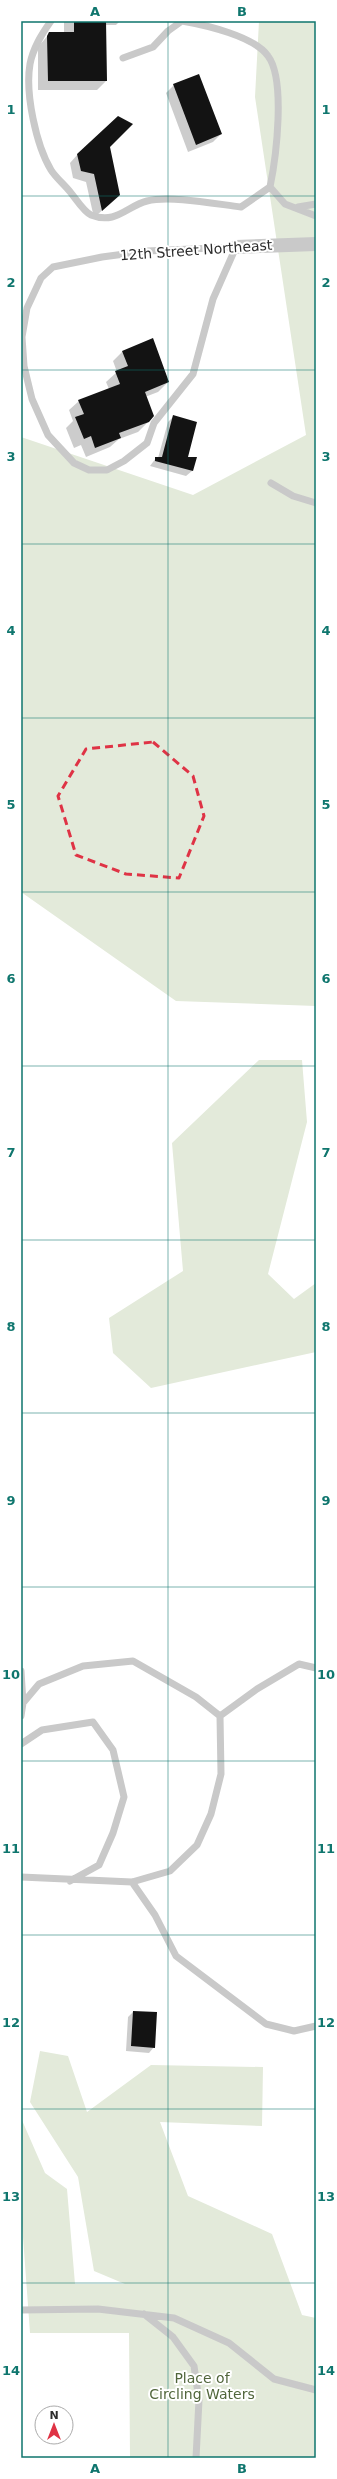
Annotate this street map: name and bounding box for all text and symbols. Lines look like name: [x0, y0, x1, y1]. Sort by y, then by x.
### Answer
text: A: [90, 4, 100, 19]
text: B: [237, 4, 247, 19]
text: 1: [6, 102, 16, 117]
text: 1: [321, 102, 331, 117]
street label: 12th Street Northeast: [119, 237, 273, 263]
text: 2: [6, 275, 16, 290]
text: 2: [321, 275, 331, 290]
text: 3: [6, 449, 16, 464]
text: 3: [321, 449, 331, 464]
text: 4: [6, 623, 16, 638]
text: 4: [321, 623, 331, 638]
text: 5: [6, 797, 16, 812]
text: 5: [321, 797, 331, 812]
text: 6: [6, 971, 16, 986]
text: 6: [321, 971, 331, 986]
text: 7: [6, 1145, 16, 1160]
text: 7: [321, 1145, 331, 1160]
text: 8: [6, 1319, 16, 1334]
text: 8: [321, 1319, 331, 1334]
text: 9: [6, 1493, 16, 1508]
text: 9: [321, 1493, 331, 1508]
text: 10: [2, 1667, 20, 1682]
text: 10: [317, 1667, 335, 1682]
text: 11: [2, 1841, 20, 1856]
text: 11: [317, 1841, 335, 1856]
text: 12: [2, 2015, 20, 2030]
text: 12: [317, 2015, 335, 2030]
text: 13: [2, 2189, 20, 2204]
text: 13: [317, 2189, 335, 2204]
text: 14: [2, 2363, 20, 2378]
text: 14: [317, 2363, 335, 2378]
park label: Place of Circling Waters: [149, 2370, 255, 2402]
north arrow: [34, 2405, 74, 2445]
text: N: [49, 2409, 59, 2422]
text: A: [90, 2461, 100, 2476]
text: B: [237, 2461, 247, 2476]

